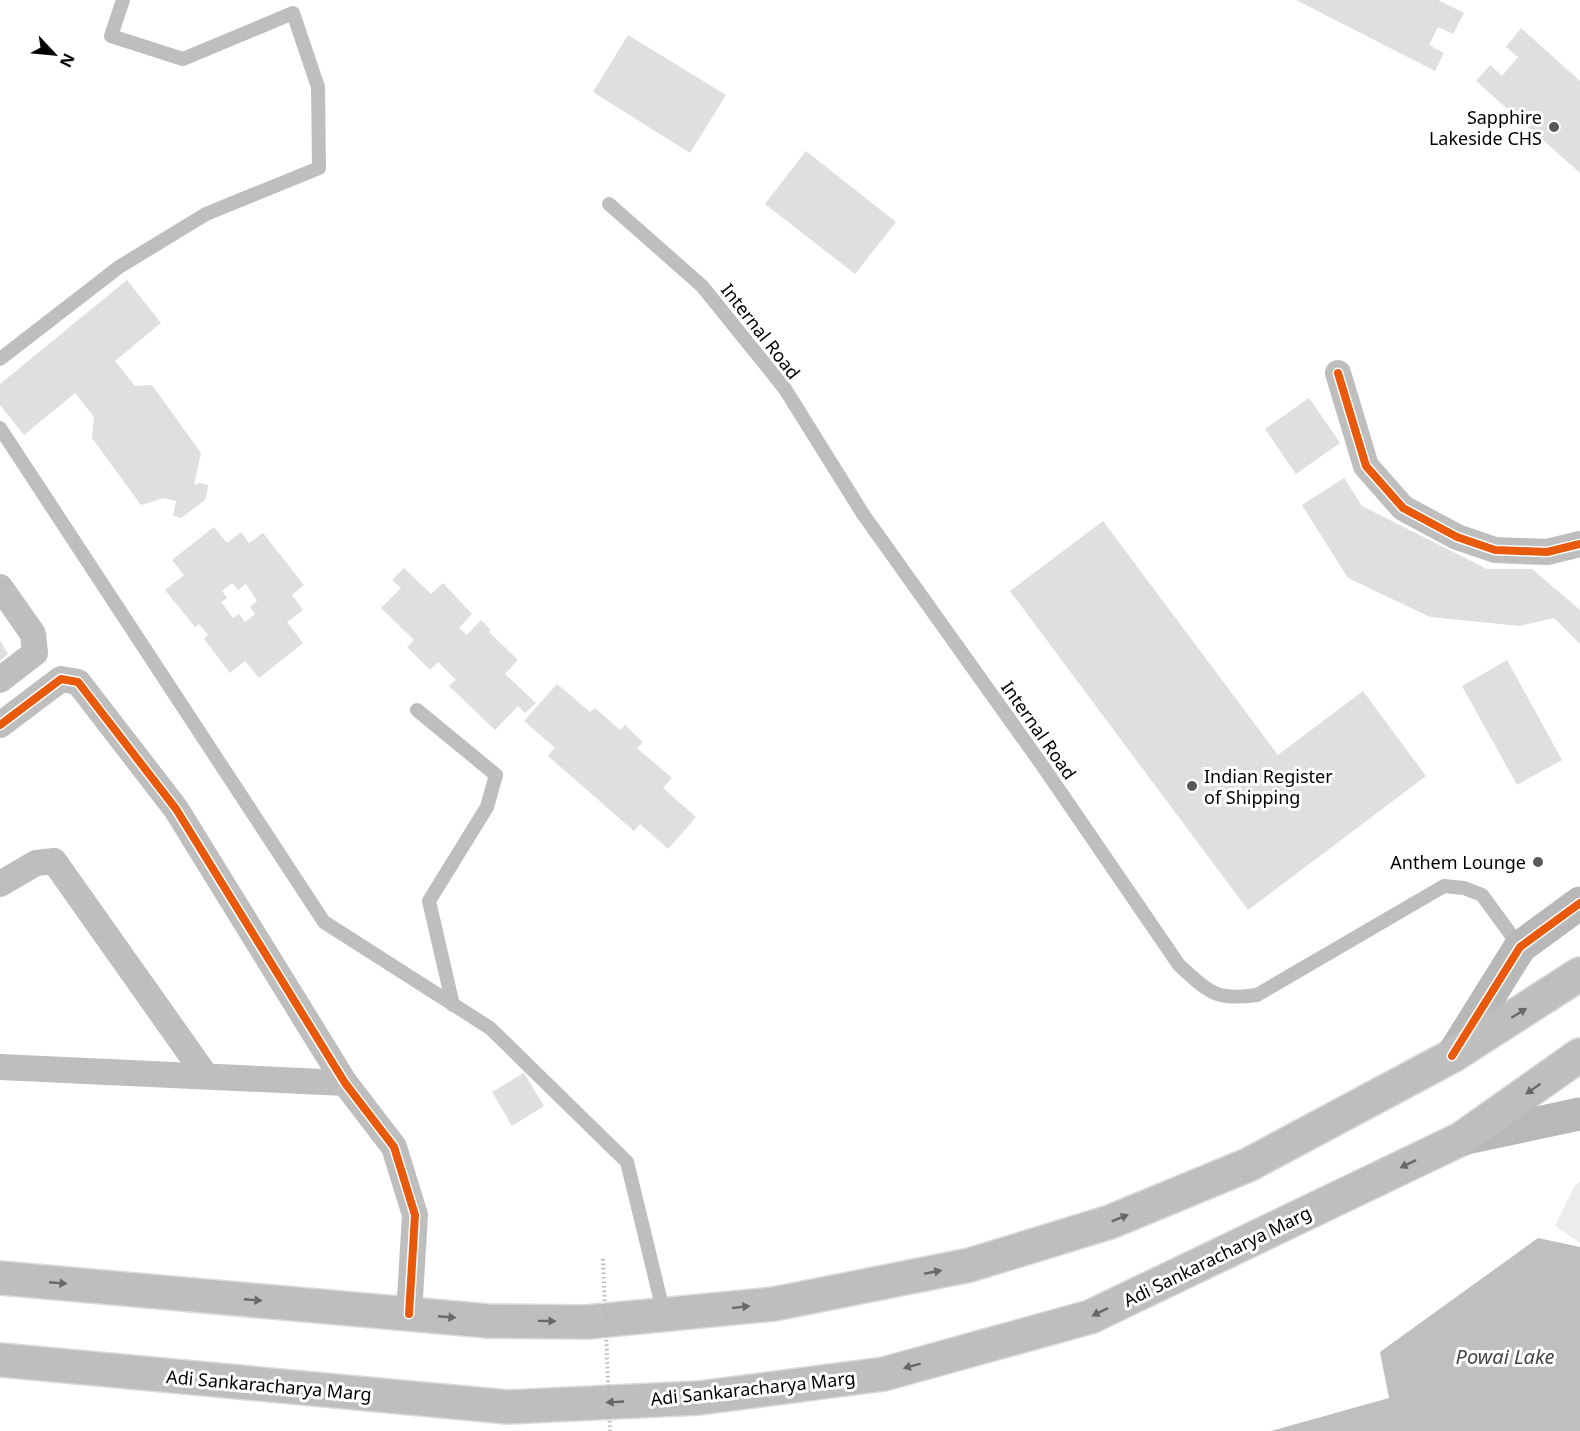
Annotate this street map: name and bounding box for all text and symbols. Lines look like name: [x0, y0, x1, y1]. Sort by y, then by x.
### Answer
north arrow: [24, 24, 84, 84]
text: N: [55, 50, 80, 71]
place label: Sapphire Lakeside CHS: [1429, 105, 1542, 150]
marker: Sapphire Lakeside CHS: [1547, 120, 1561, 134]
street label: Internal Road: [716, 278, 806, 384]
street label: Internal Road: [996, 676, 1082, 784]
place label: Indian Register of Shipping: [1204, 764, 1333, 809]
marker: Indian Register of Shipping: [1185, 779, 1199, 793]
place label: Anthem Lounge: [1390, 850, 1526, 874]
marker: Anthem Lounge: [1531, 855, 1545, 869]
one-way arrow: [1511, 1007, 1527, 1019]
one-way arrow: [1525, 1084, 1541, 1095]
one-way arrow: [1400, 1160, 1417, 1169]
street label: Adi Sankaracharya Marg: [1119, 1200, 1315, 1312]
one-way arrow: [1111, 1213, 1129, 1223]
one-way arrow: [923, 1267, 942, 1276]
one-way arrow: [49, 1278, 68, 1288]
one-way arrow: [243, 1296, 262, 1305]
one-way arrow: [732, 1302, 751, 1312]
one-way arrow: [1091, 1308, 1108, 1317]
one-way arrow: [437, 1312, 456, 1322]
one-way arrow: [537, 1316, 556, 1326]
water label: Powai Lake: [1456, 1343, 1554, 1370]
one-way arrow: [903, 1362, 921, 1371]
street label: Adi Sankaracharya Marg: [165, 1364, 373, 1406]
street label: Adi Sankaracharya Marg: [649, 1365, 857, 1411]
one-way arrow: [606, 1397, 625, 1406]

